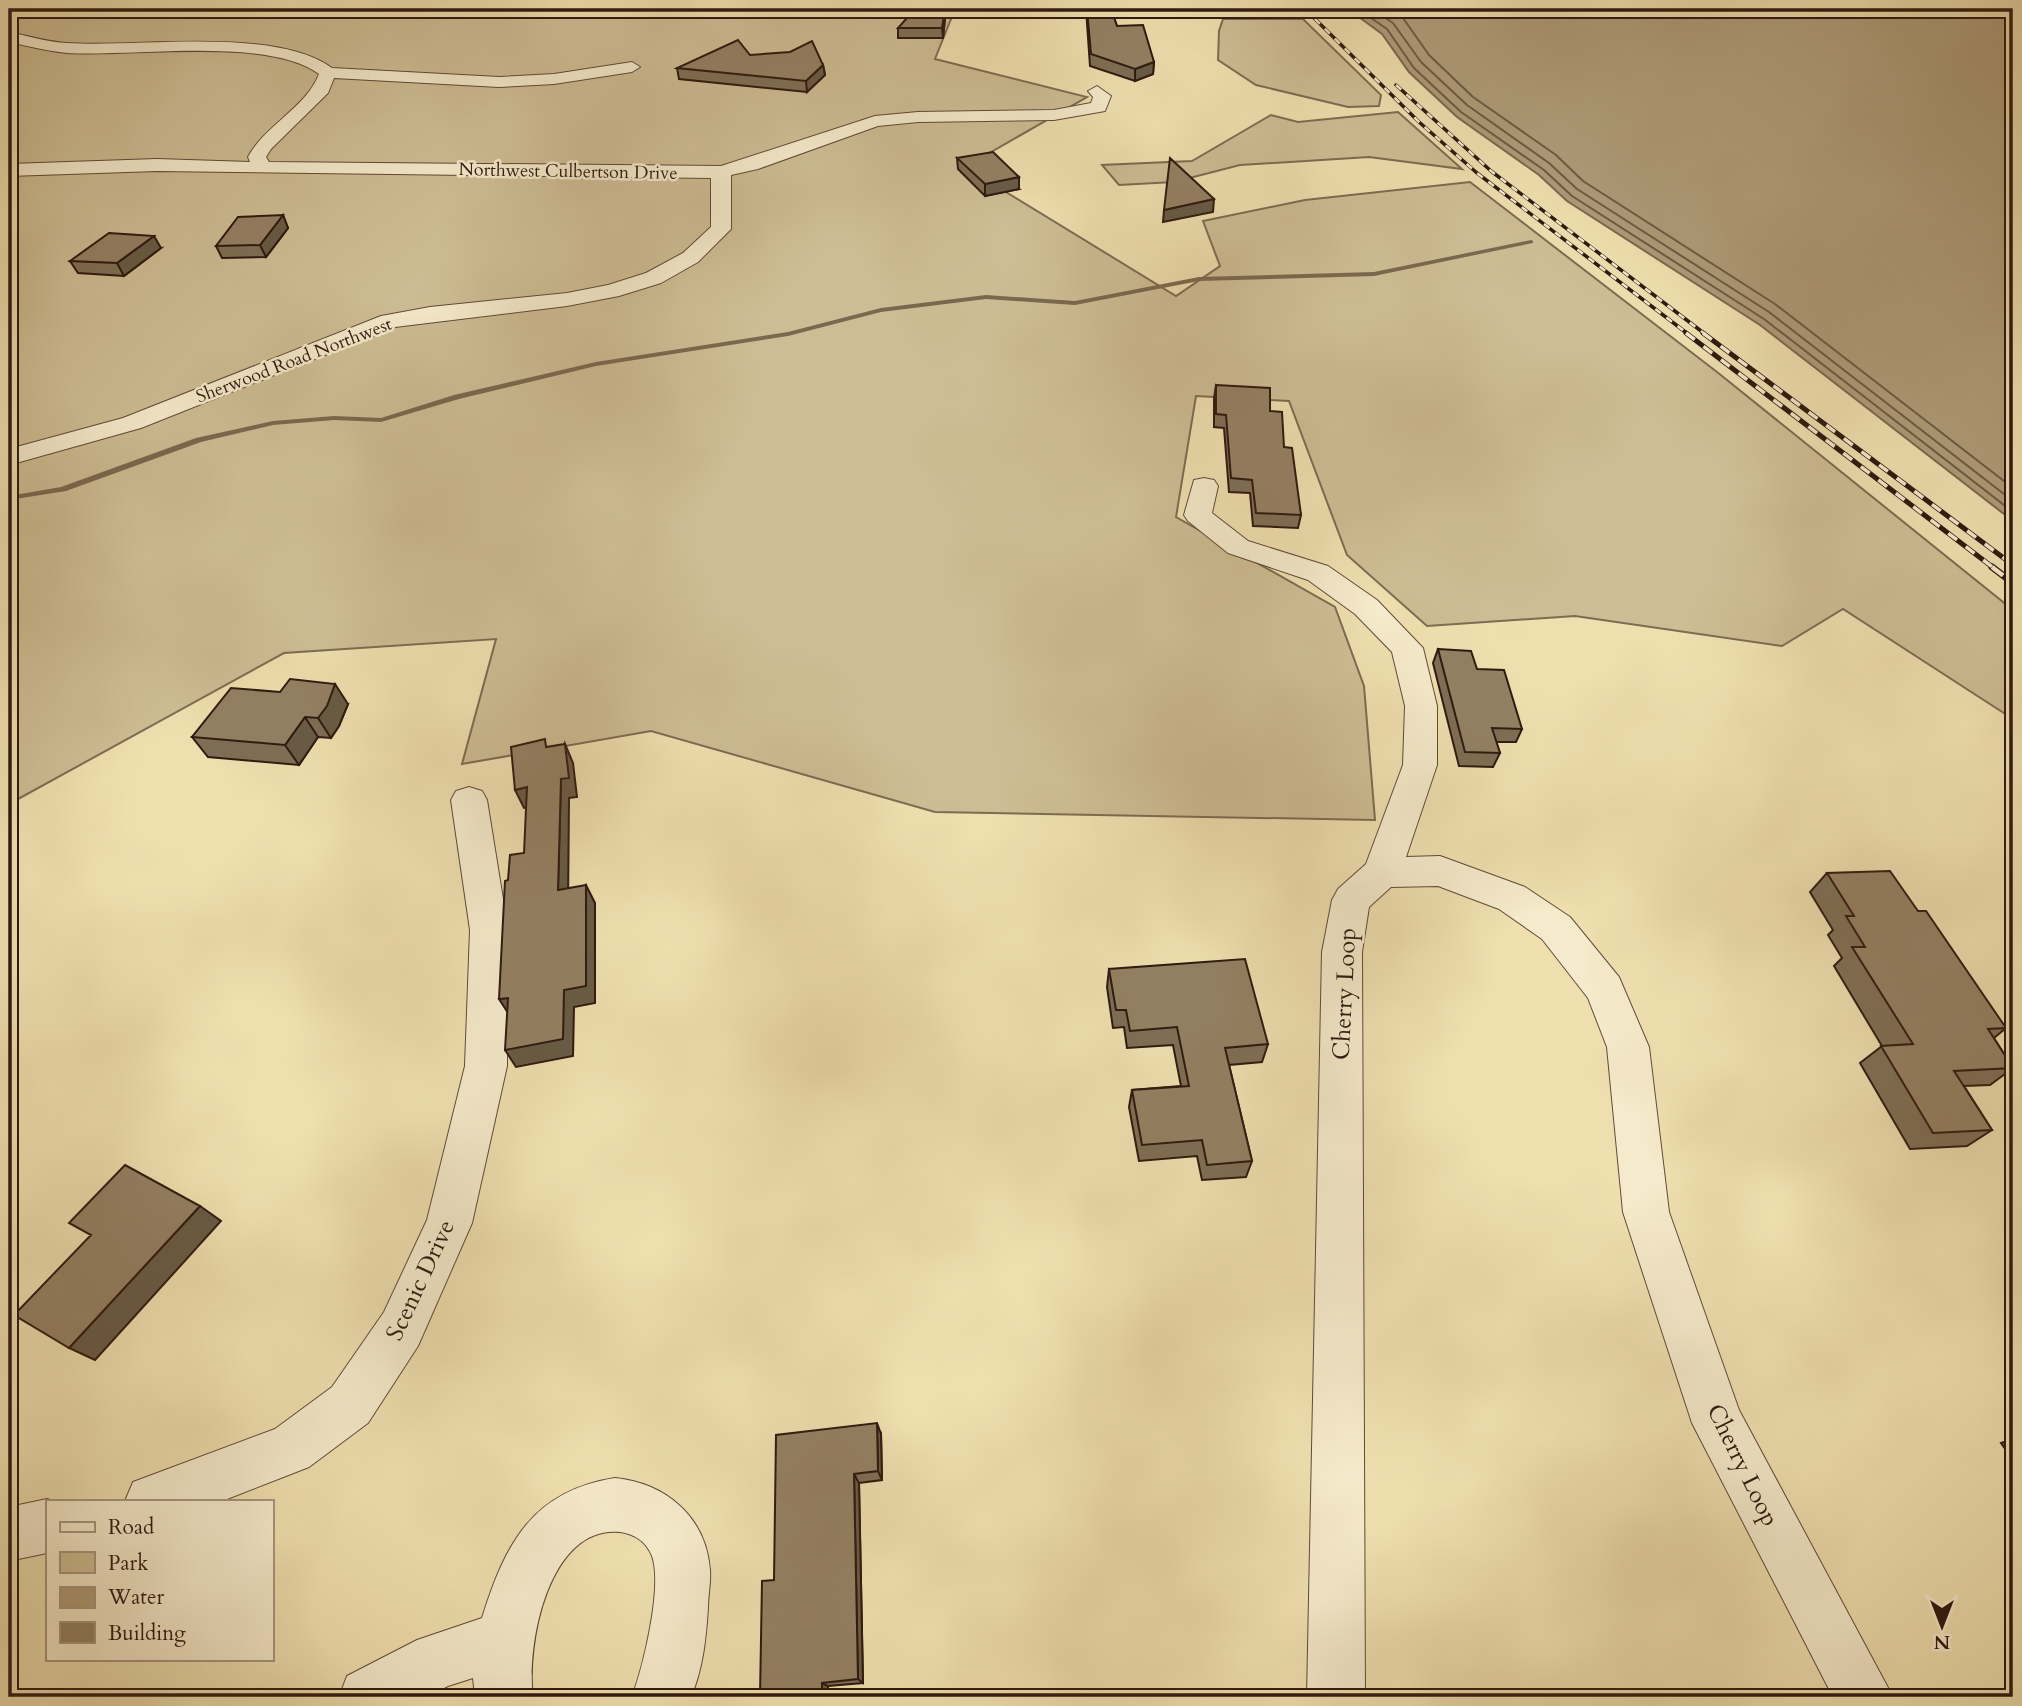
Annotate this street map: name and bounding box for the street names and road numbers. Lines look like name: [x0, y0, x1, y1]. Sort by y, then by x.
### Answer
street label: Northwest Culbertson Drive: [458, 157, 678, 186]
street label: Sherwood Road Northwest: [193, 311, 396, 409]
street label: Cherry Loop: [1325, 927, 1364, 1061]
street label: Scenic Drive: [378, 1214, 463, 1346]
street label: Cherry Loop: [1699, 1399, 1786, 1532]

